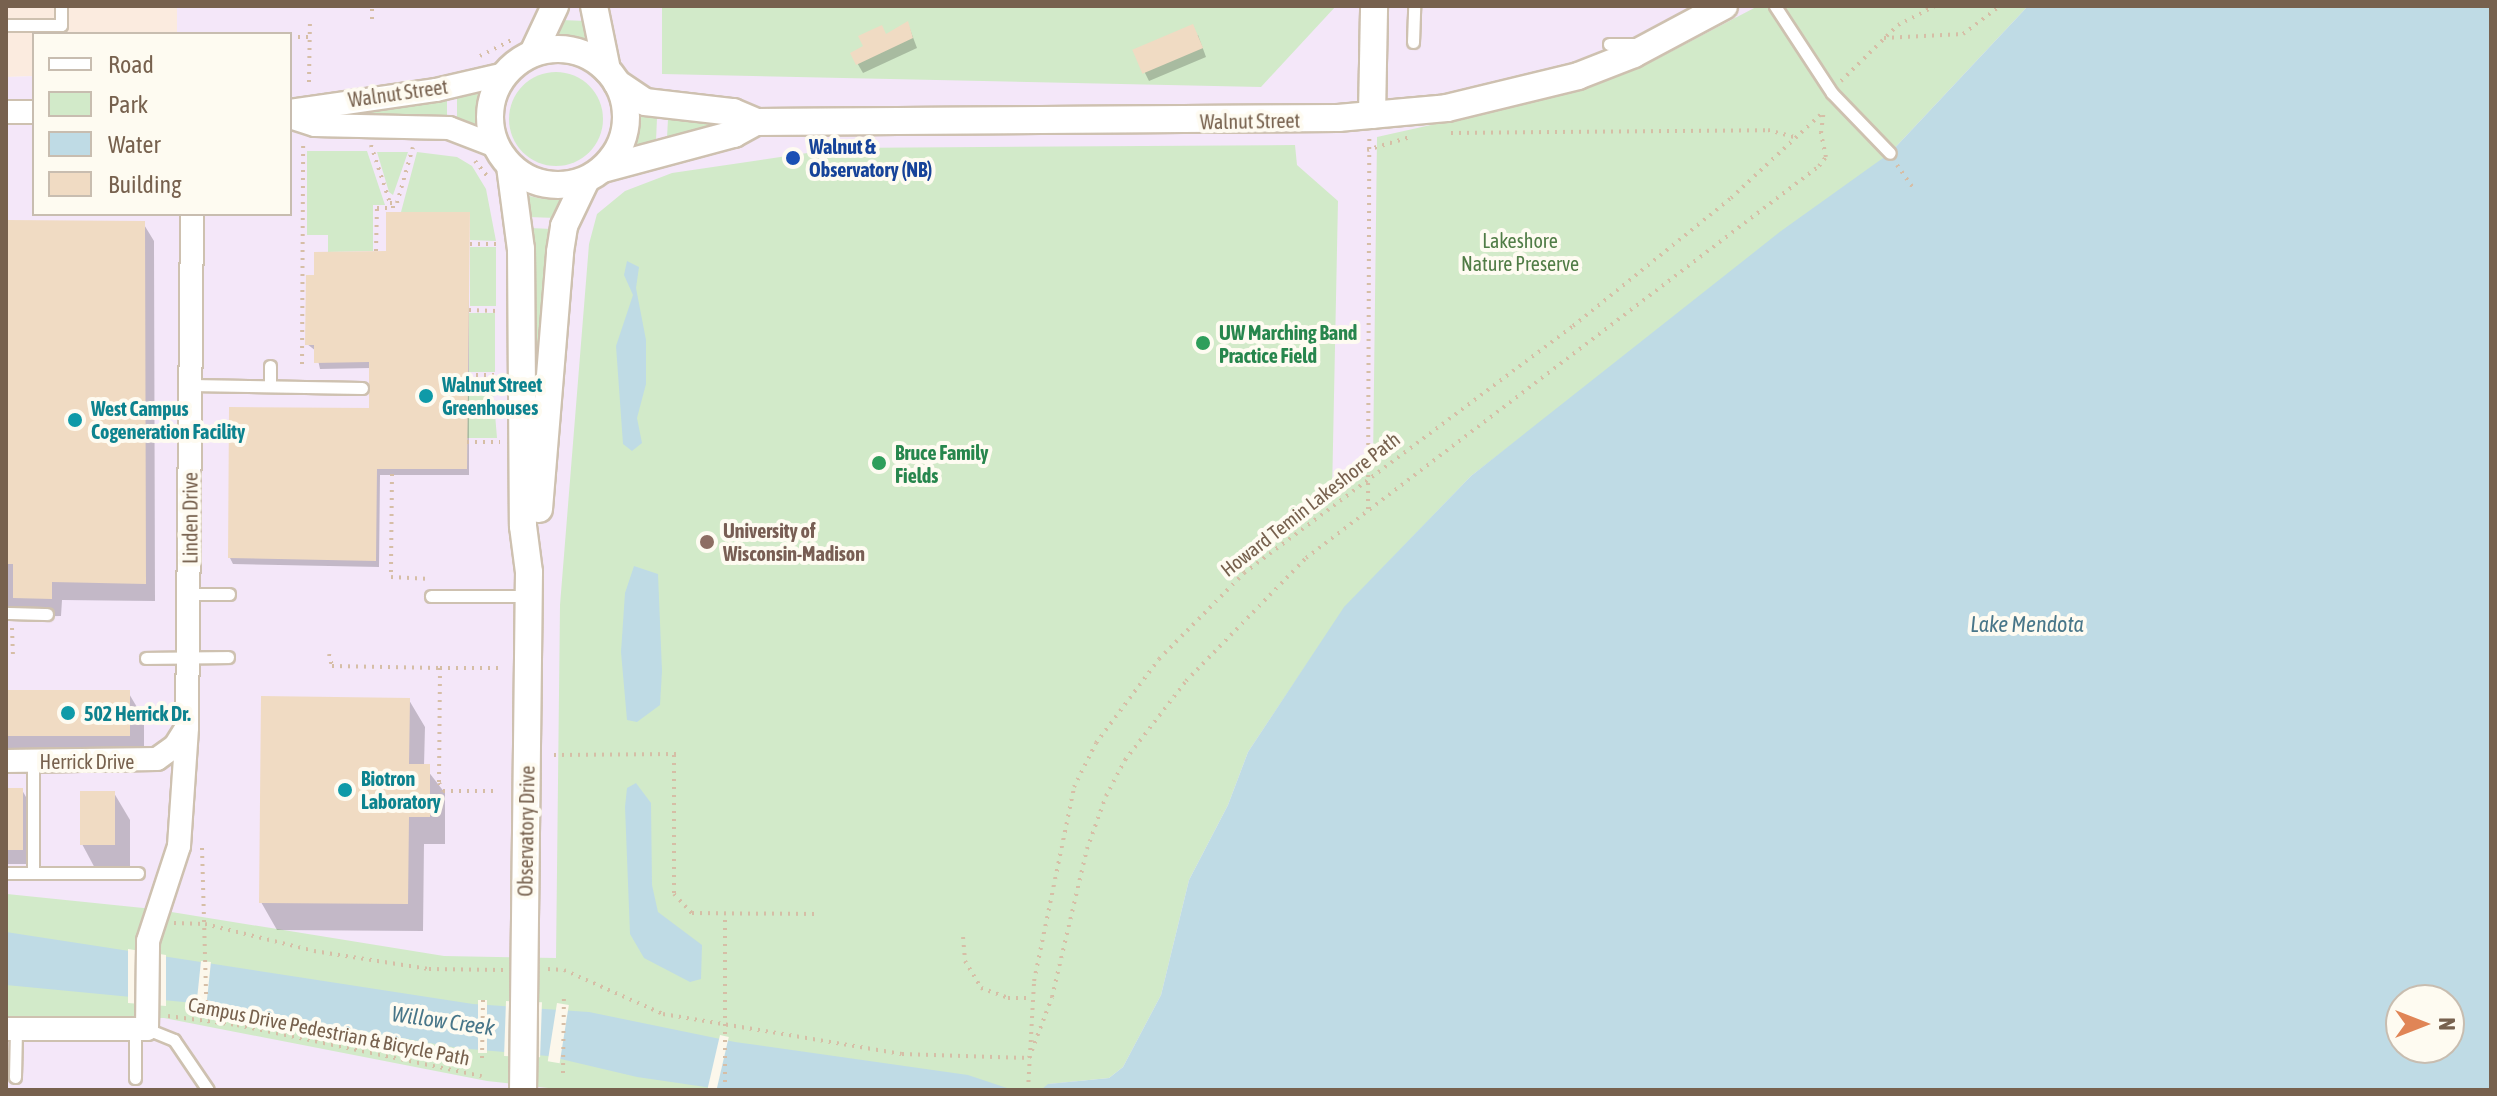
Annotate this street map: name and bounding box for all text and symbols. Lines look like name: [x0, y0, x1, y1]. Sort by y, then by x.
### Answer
legend: [32, 32, 292, 216]
text: Road: [108, 51, 154, 78]
street label: Walnut Street: [347, 74, 449, 112]
text: Park: [108, 91, 148, 118]
street label: Walnut Street: [1200, 108, 1300, 134]
text: Water: [108, 131, 161, 158]
place label: Walnut & Observatory (NB): [809, 134, 932, 181]
marker: Walnut & Observatory (NB): [784, 149, 802, 167]
text: Building: [108, 171, 181, 198]
park label: Lakeshore Nature Preserve: [1461, 229, 1579, 276]
place label: UW Marching Band Practice Field: [1219, 320, 1357, 367]
marker: UW Marching Band Practice Field: [1194, 334, 1212, 352]
place label: Walnut Street Greenhouses: [442, 372, 542, 419]
marker: Walnut Street Greenhouses: [417, 387, 435, 405]
place label: West Campus Cogeneration Facility: [91, 396, 245, 443]
marker: West Campus Cogeneration Facility: [66, 411, 84, 429]
street label: Howard Temin Lakeshore Path: [1216, 427, 1404, 581]
place label: Bruce Family Fields: [895, 440, 989, 487]
marker: Bruce Family Fields: [870, 454, 888, 472]
street label: Linden Drive: [178, 472, 202, 564]
place label: University of Wisconsin-Madison: [723, 518, 865, 565]
marker: University of Wisconsin-Madison: [698, 533, 716, 551]
water label: Lake Mendota: [1970, 612, 2084, 638]
place label: 502 Herrick Dr.: [84, 701, 191, 725]
marker: 502 Herrick Dr.: [59, 704, 77, 722]
street label: Herrick Drive: [40, 749, 134, 773]
street label: Observatory Drive: [513, 765, 539, 897]
place label: Biotron Laboratory: [361, 766, 441, 813]
marker: Biotron Laboratory: [336, 781, 354, 799]
north arrow: [2385, 984, 2465, 1064]
street label: Campus Drive Pedestrian & Bicycle Path: [186, 992, 472, 1070]
water label: Willow Creek: [390, 1001, 496, 1041]
text: N: [2434, 1018, 2460, 1030]

